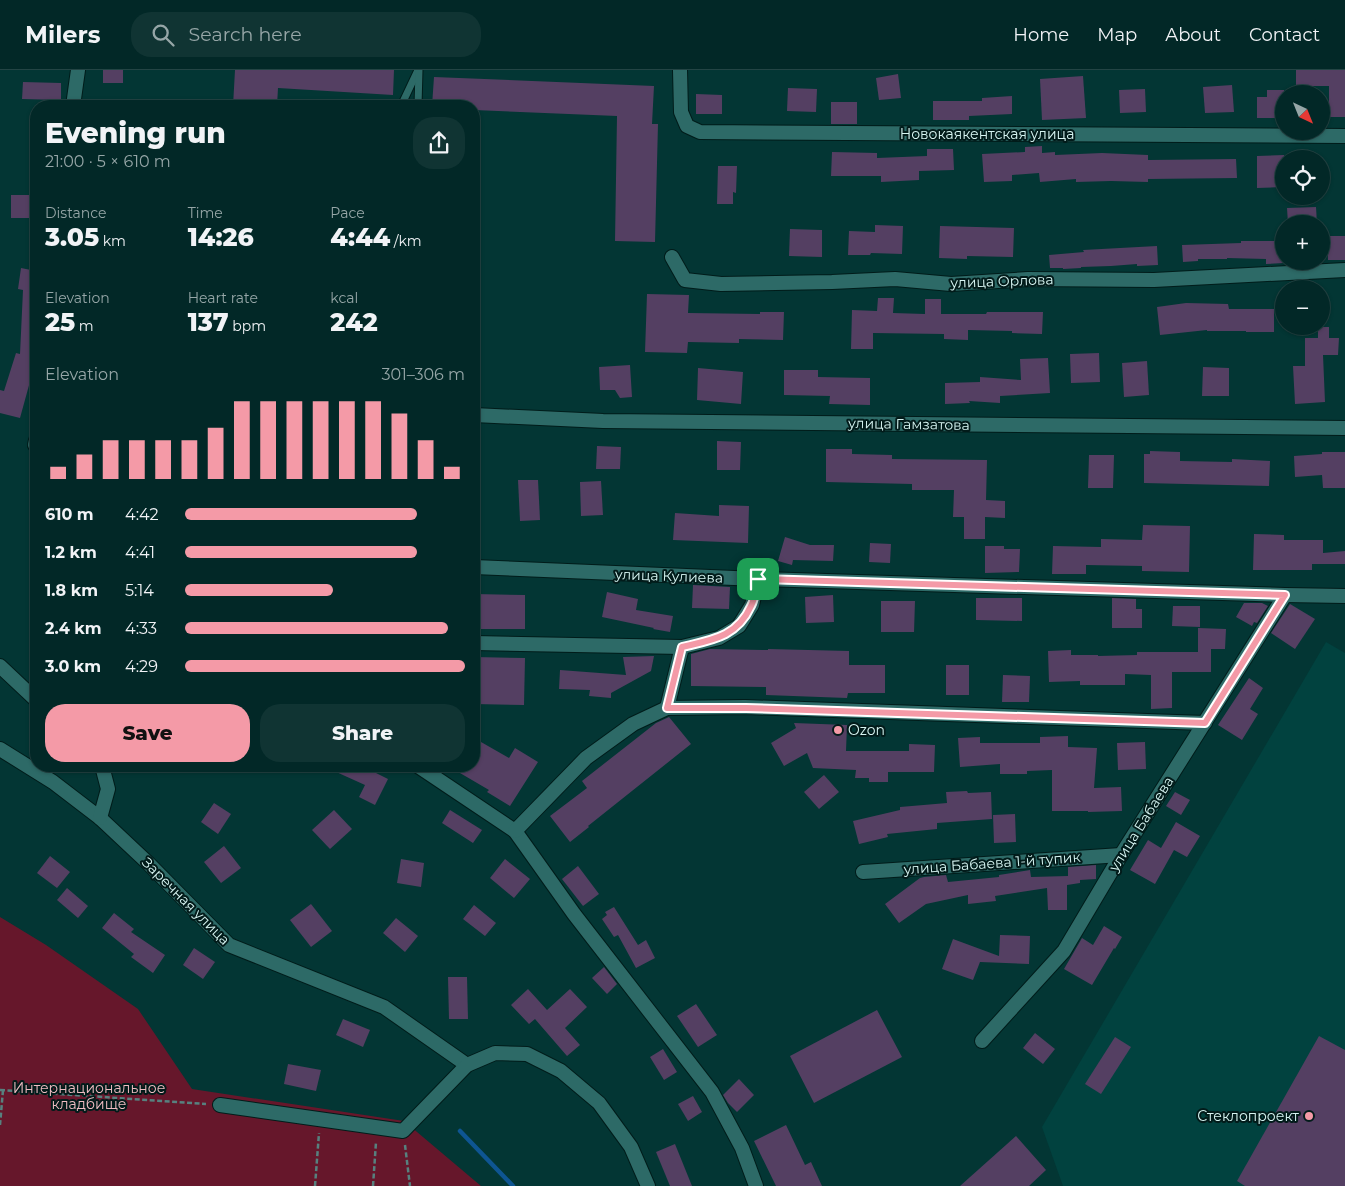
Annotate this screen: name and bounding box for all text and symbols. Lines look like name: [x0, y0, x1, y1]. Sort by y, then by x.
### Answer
search box: [131, 12, 481, 57]
text: Milers: [25, 20, 101, 49]
icon: search: [149, 21, 177, 49]
text: Search here: [189, 23, 302, 46]
text: Home: [1013, 24, 1069, 46]
text: Map: [1097, 24, 1137, 46]
text: About: [1165, 24, 1221, 46]
text: Contact: [1249, 24, 1320, 46]
north arrow: [1275, 85, 1330, 140]
map controls: [1275, 85, 1330, 335]
text: Evening run: [45, 116, 226, 150]
button: share: [413, 117, 465, 169]
street label: Новокаякентская улица: [900, 125, 1074, 143]
button: locate: [1275, 150, 1330, 205]
text: 21:00 · 5 × 610 m: [45, 152, 171, 171]
text: Distance: [45, 204, 107, 222]
text: Time: [188, 204, 223, 222]
text: Pace: [330, 204, 365, 222]
button: +: [1275, 215, 1330, 270]
text: 3.05: [45, 222, 99, 252]
text: 14:26: [188, 222, 254, 252]
text: 4:44: [330, 222, 390, 252]
text: km: [99, 232, 126, 250]
text: /km: [390, 232, 422, 250]
street label: улица Орлова: [949, 270, 1054, 292]
button: −: [1275, 280, 1330, 335]
text: Elevation: [45, 289, 110, 307]
text: Heart rate: [188, 289, 258, 307]
text: kcal: [330, 289, 358, 307]
text: 25: [45, 307, 75, 337]
text: 137: [188, 307, 229, 337]
text: 242: [330, 307, 378, 337]
text: m: [75, 317, 94, 335]
text: bpm: [229, 317, 266, 335]
text: Elevation: [45, 365, 119, 384]
text: 301–306 m: [381, 365, 465, 384]
street label: улица Гамзатова: [847, 414, 970, 434]
text: 610 m: [45, 505, 94, 524]
text: 4:42: [125, 505, 159, 524]
text: 1.2 km: [45, 543, 97, 562]
text: 4:41: [125, 543, 155, 562]
pin: [737, 558, 779, 600]
street label: улица Кулиева: [614, 565, 723, 587]
icon: arrive: [744, 565, 772, 593]
text: 1.8 km: [45, 581, 98, 600]
text: 5:14: [125, 581, 154, 600]
text: 2.4 km: [45, 619, 102, 638]
text: 4:33: [125, 619, 157, 638]
text: 3.0 km: [45, 657, 101, 676]
text: 4:29: [125, 657, 158, 676]
button: Save: [45, 704, 250, 762]
button: Share: [260, 704, 465, 762]
place label: Ozon: [848, 721, 885, 739]
marker: Ozon: [832, 724, 844, 736]
street label: улица Бабаева: [1104, 773, 1177, 876]
street label: улица Бабаева 1-й тупик: [902, 848, 1081, 878]
street label: Заречная улица: [138, 853, 234, 949]
park label: Интернациональное кладбище: [13, 1079, 165, 1113]
place label: Стеклопроект: [1197, 1107, 1299, 1125]
marker: Стеклопроект: [1303, 1110, 1315, 1122]

